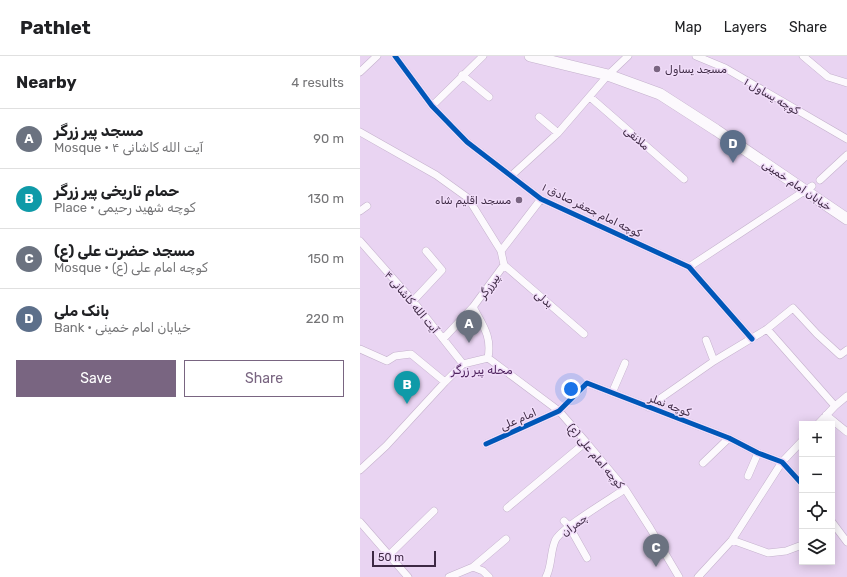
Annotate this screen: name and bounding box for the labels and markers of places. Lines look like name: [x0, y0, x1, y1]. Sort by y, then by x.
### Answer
place label: مسجد یساول: [665, 63, 727, 77]
marker: مسجد یساول: [652, 64, 662, 74]
pin: D: [720, 130, 746, 163]
place label: مسجد اقلیم شاه: [435, 194, 511, 208]
marker: مسجد اقلیم شاه: [514, 195, 524, 205]
pin: A: [456, 310, 482, 343]
pin: B: [394, 371, 420, 404]
pin: C: [643, 534, 669, 567]

